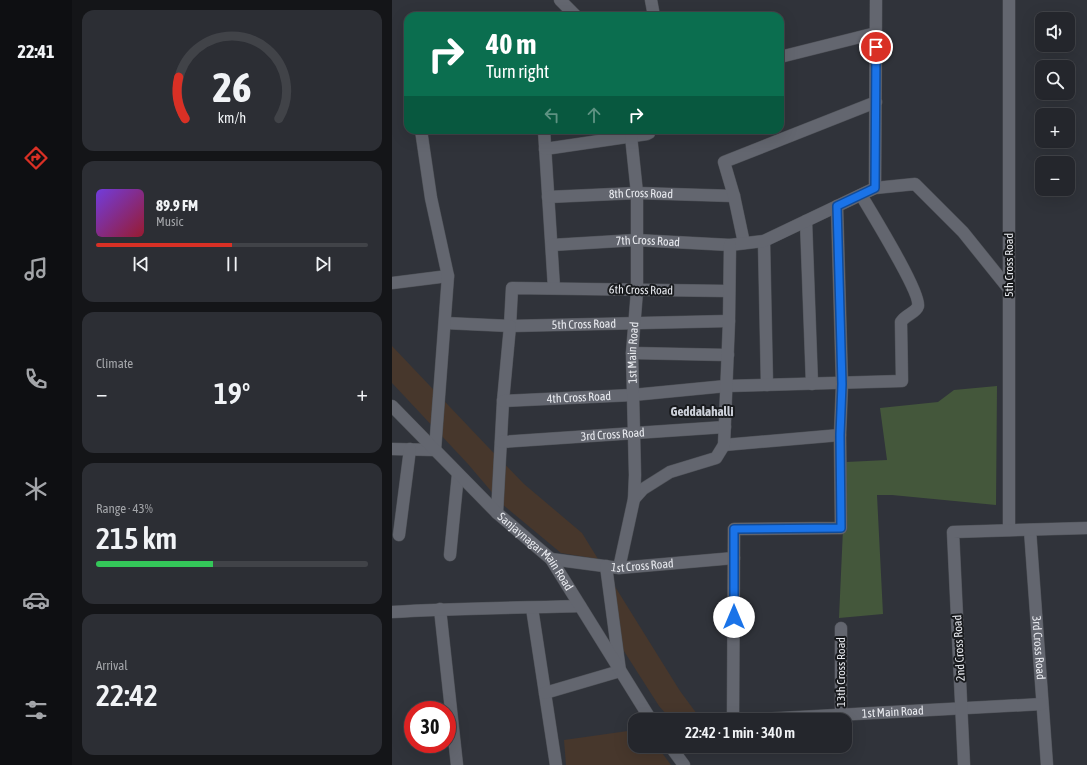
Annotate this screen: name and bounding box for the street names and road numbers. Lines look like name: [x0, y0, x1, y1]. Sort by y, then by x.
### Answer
street label: 8th Cross Road: [608, 186, 673, 201]
street label: 7th Cross Road: [615, 233, 680, 249]
street label: 5th Cross Road: [1002, 233, 1016, 297]
street label: 6th Cross Road: [609, 282, 673, 298]
street label: 5th Cross Road: [552, 317, 616, 332]
street label: 1st Main Road: [625, 321, 641, 384]
street label: 4th Cross Road: [546, 389, 611, 406]
street label: 3rd Cross Road: [580, 425, 645, 444]
street label: Sanjaynagar Main Road: [495, 510, 576, 593]
street label: 1st Cross Road: [610, 556, 674, 575]
street label: 2nd Cross Road: [950, 614, 968, 682]
street label: 3rd Cross Road: [1029, 615, 1048, 680]
street label: 13th Cross Road: [834, 637, 848, 707]
street label: 1st Main Road: [862, 703, 924, 721]

